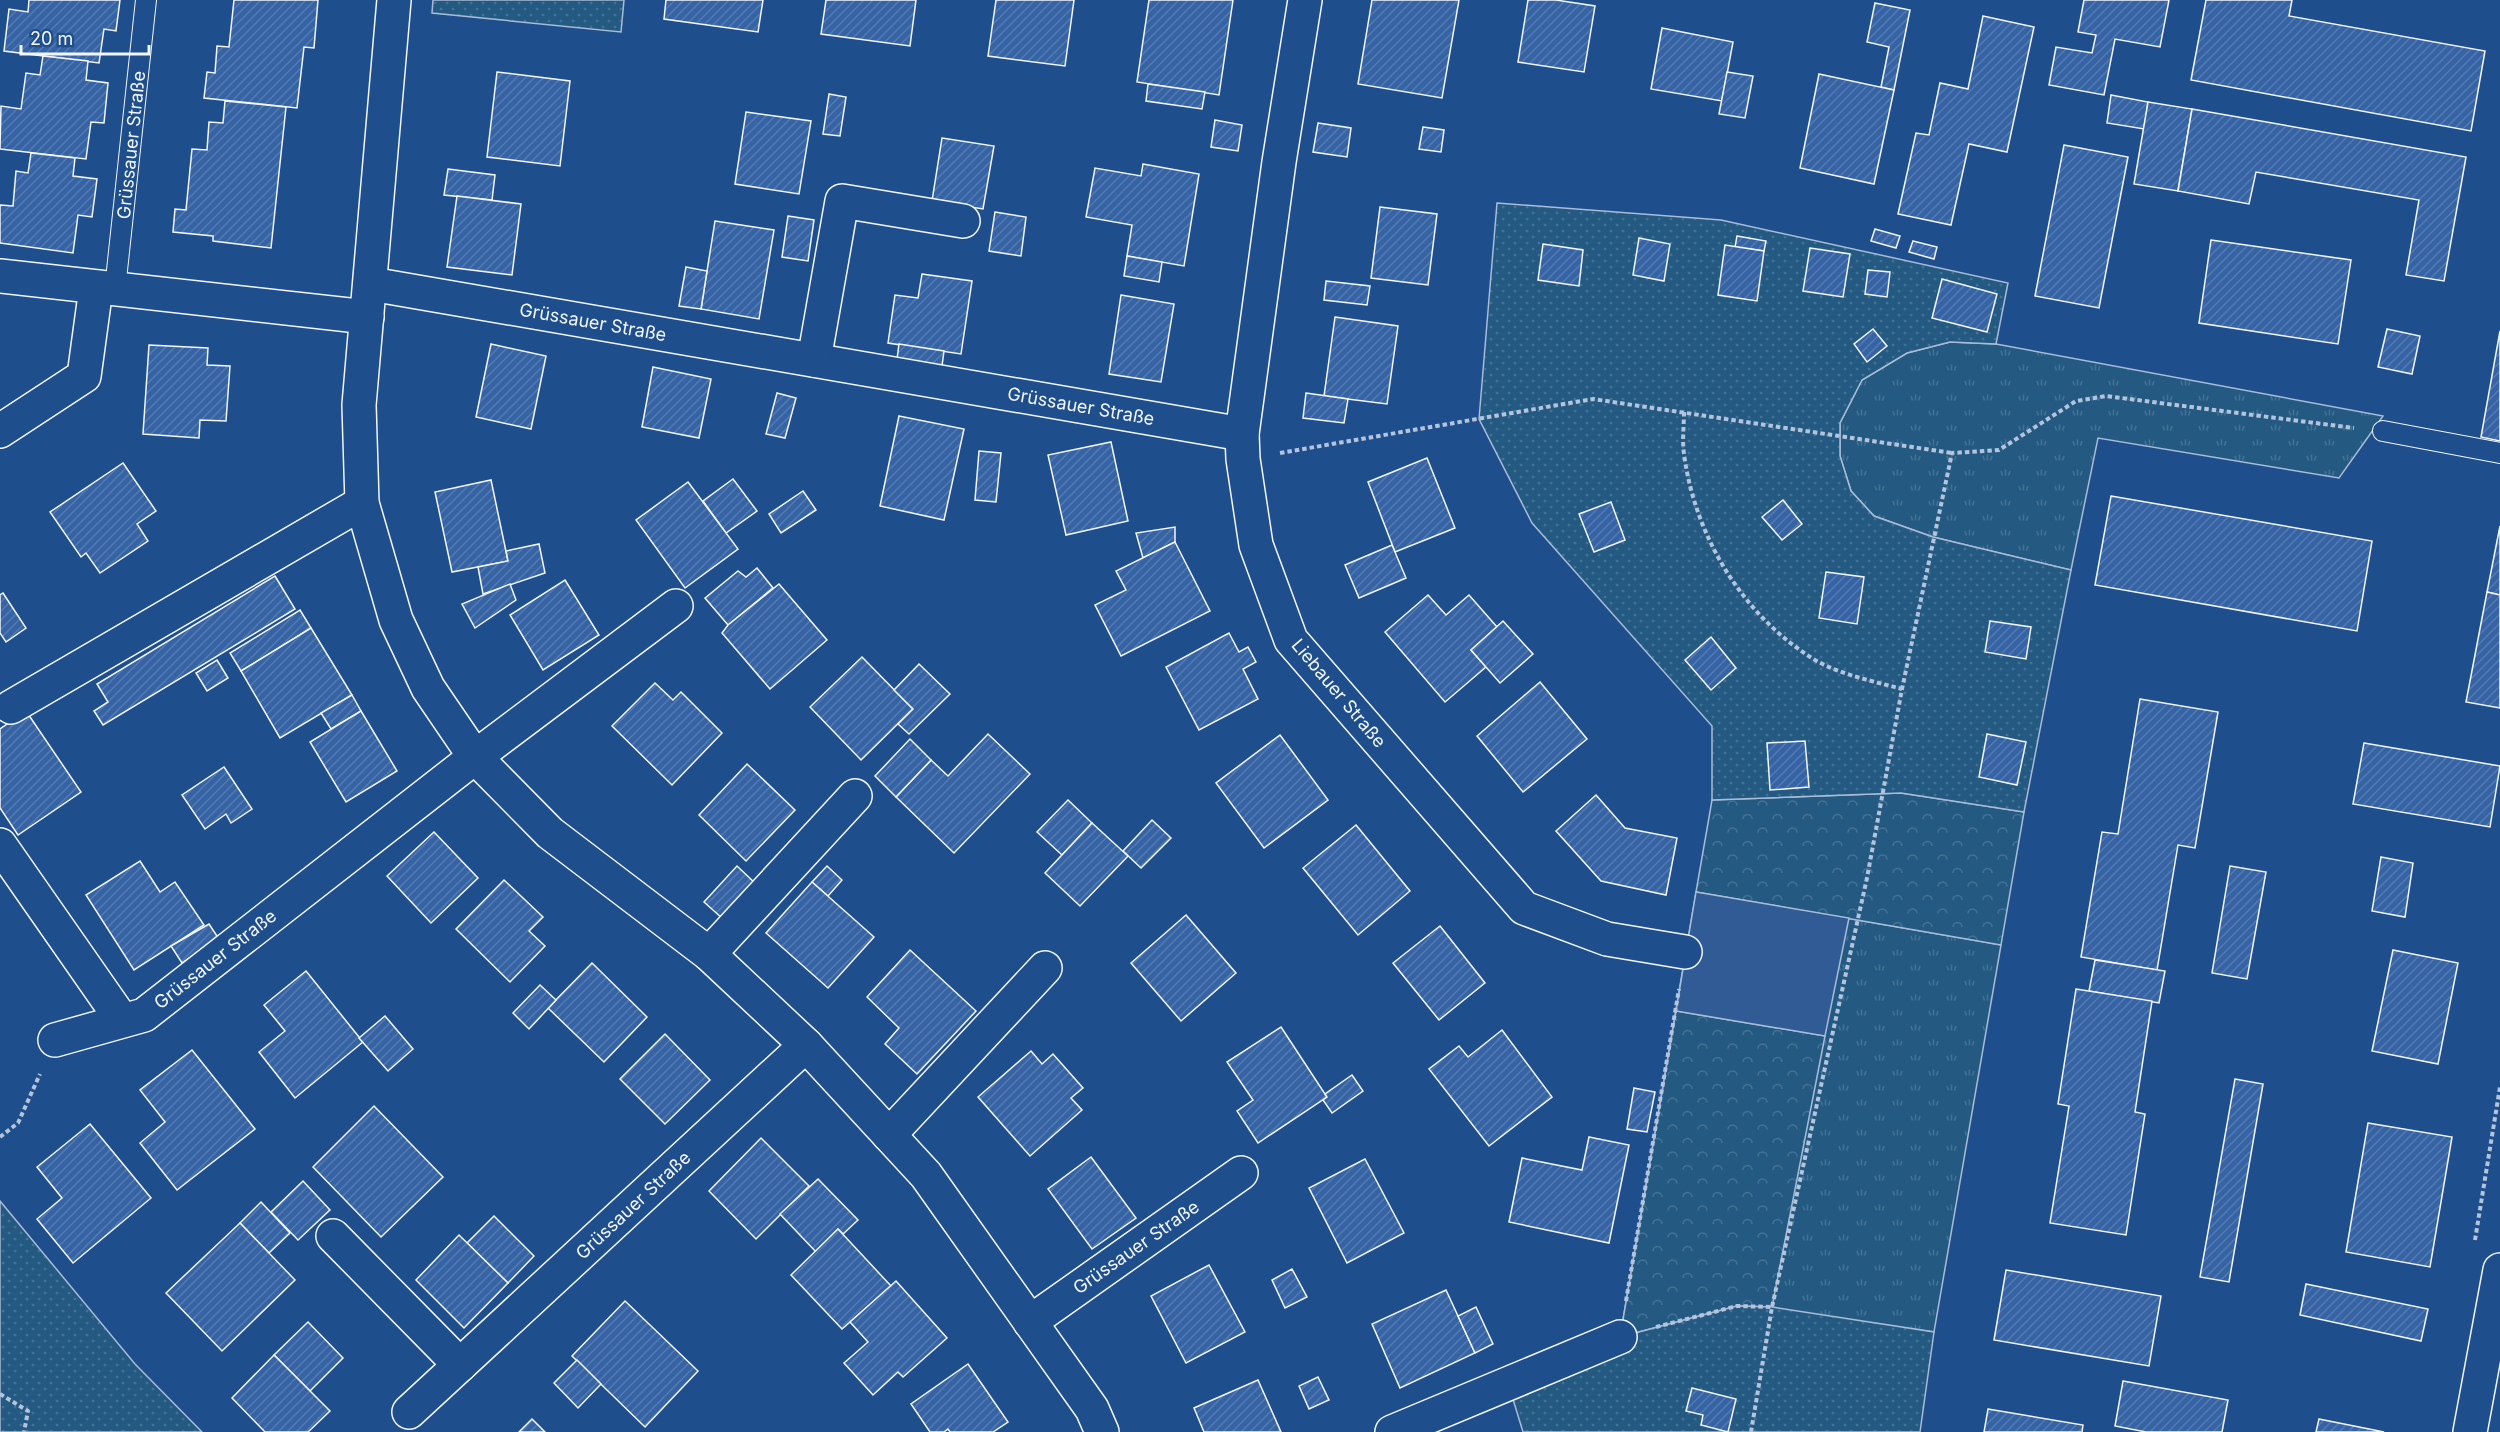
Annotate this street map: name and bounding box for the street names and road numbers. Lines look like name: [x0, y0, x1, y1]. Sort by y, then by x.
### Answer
street label: Grüssauer Straße: [113, 70, 149, 220]
street label: Grüssauer Straße: [518, 299, 668, 345]
street label: Grüssauer Straße: [1006, 383, 1156, 429]
street label: Liebauer Straße: [1287, 634, 1391, 752]
street label: Grüssauer Straße: [150, 905, 280, 1013]
street label: Grüssauer Straße: [571, 1147, 695, 1263]
street label: Grüssauer Straße: [1069, 1196, 1203, 1298]

